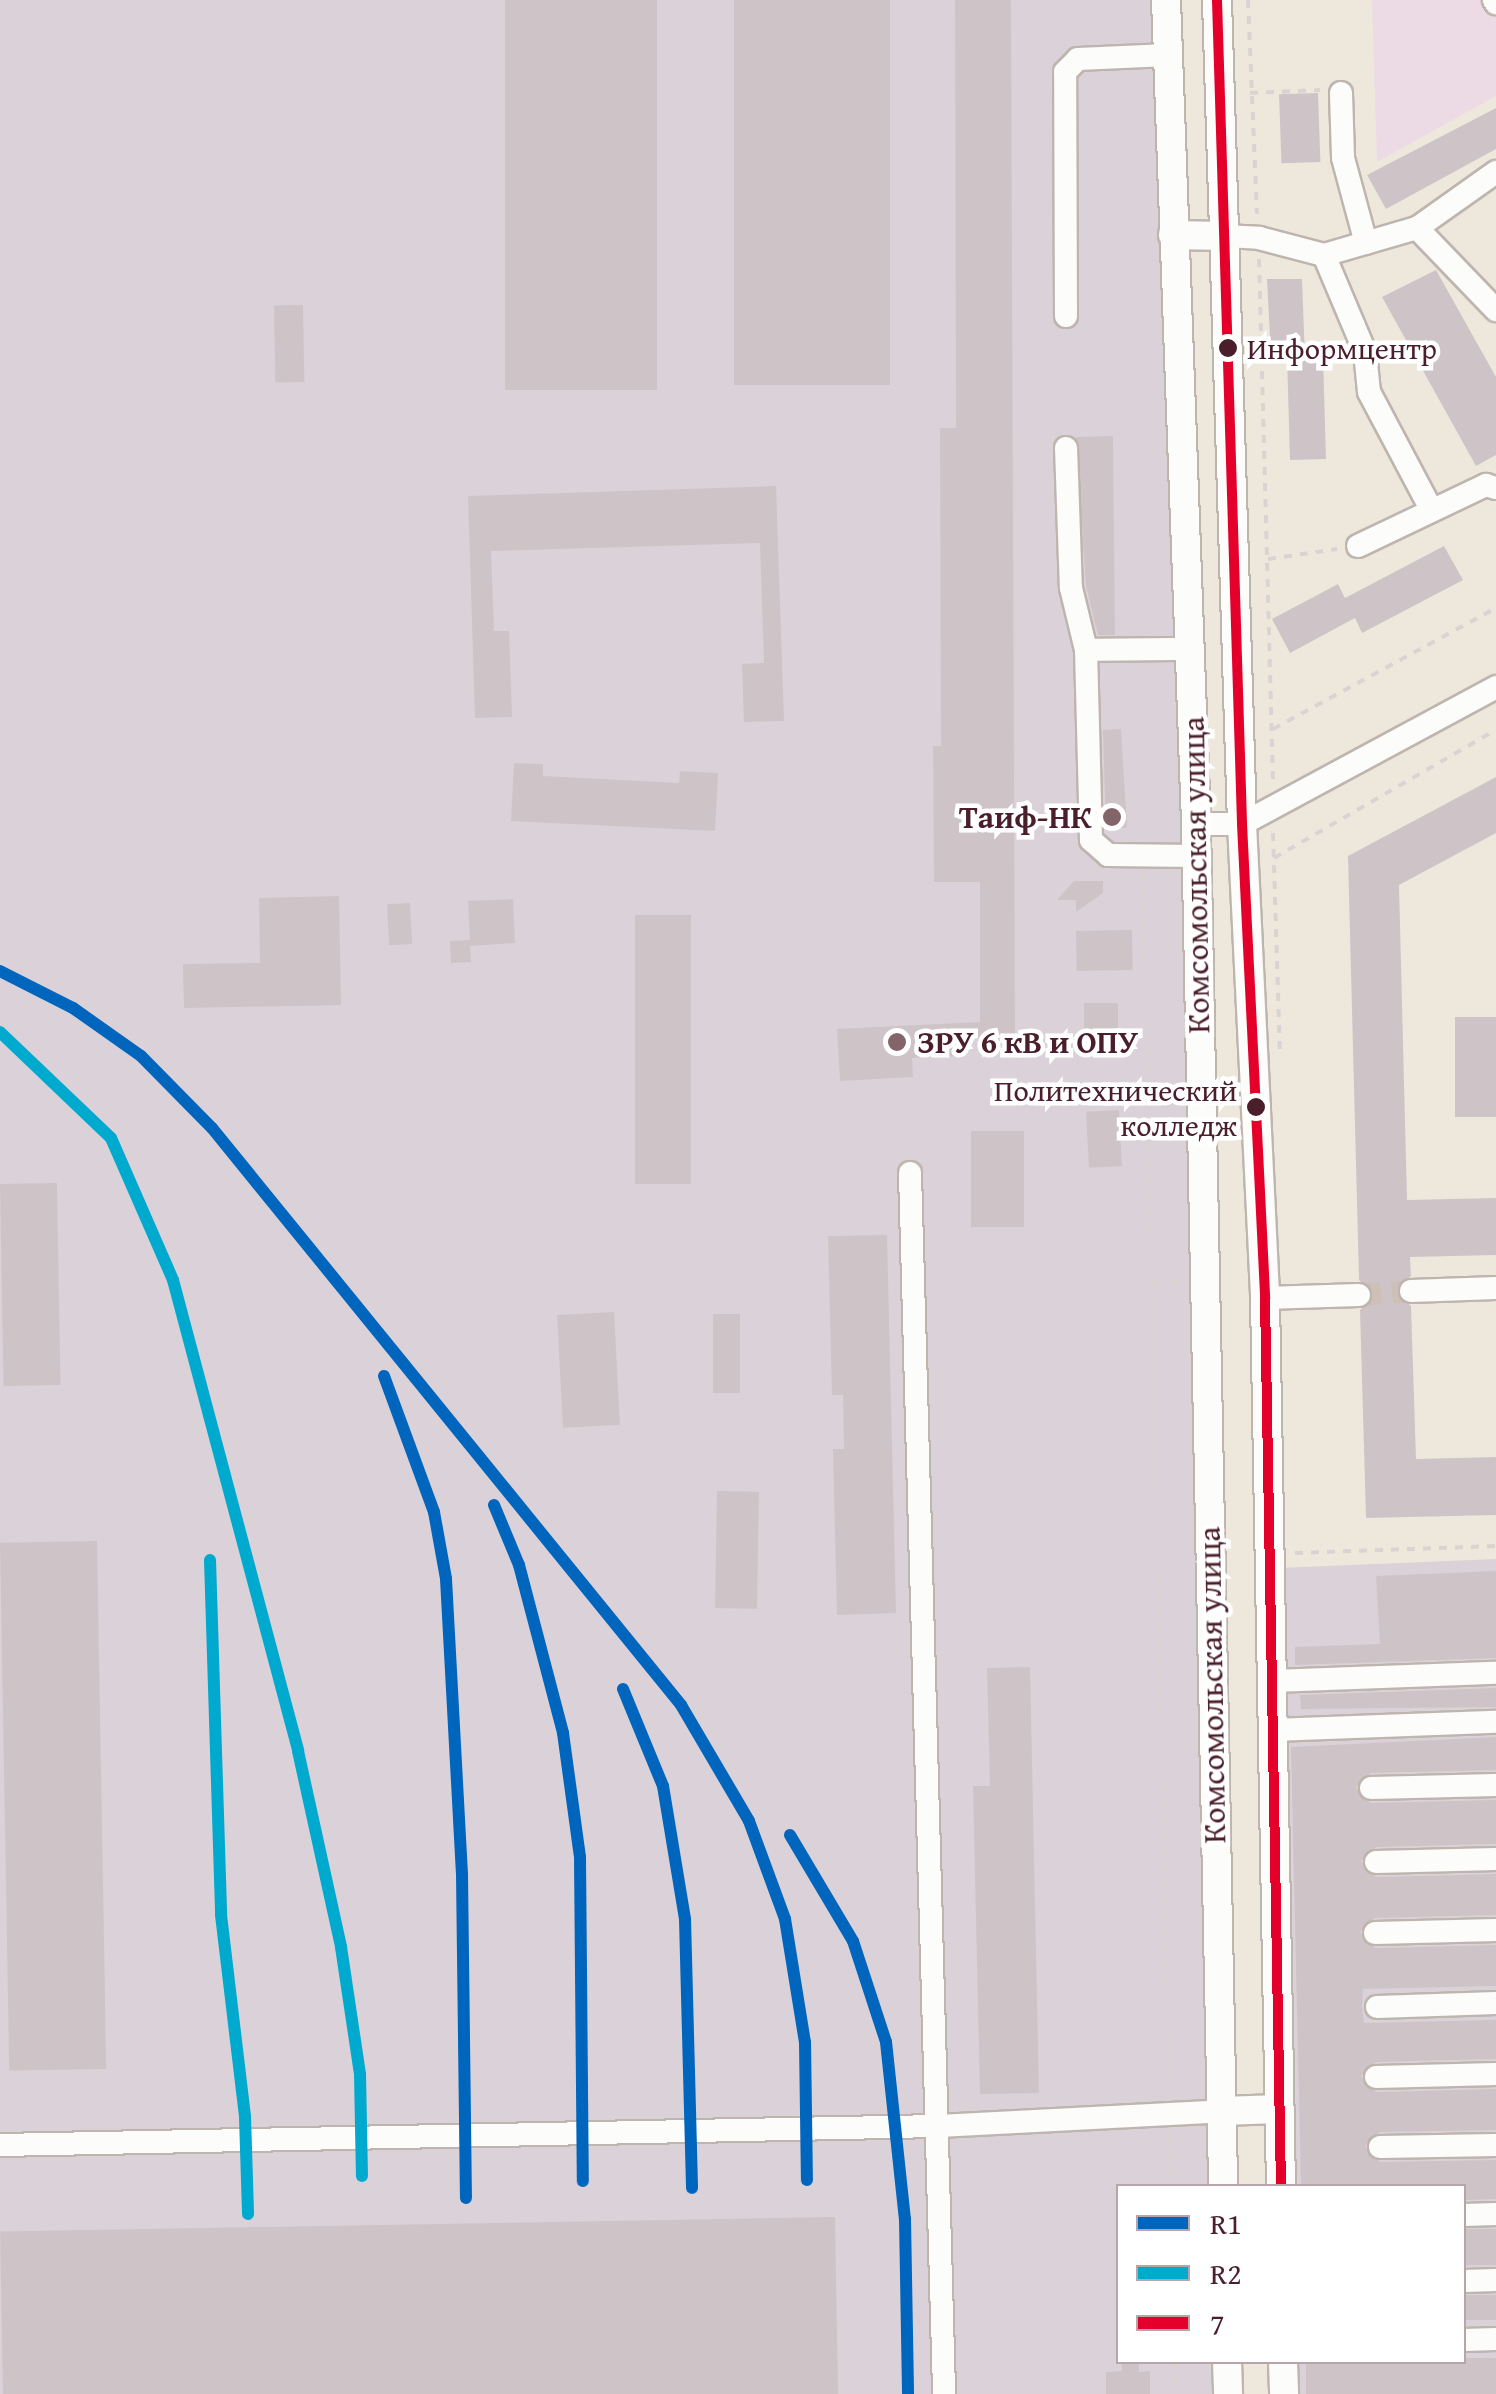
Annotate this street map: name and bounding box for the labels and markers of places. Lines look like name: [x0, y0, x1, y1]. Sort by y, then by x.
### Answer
place label: Информцентр: [1247, 330, 1437, 366]
marker: Информцентр: [1218, 338, 1238, 358]
place label: Таиф-НК: [959, 798, 1092, 836]
marker: Таиф-НК: [1101, 806, 1123, 828]
place label: ЗРУ 6 кВ и ОПУ: [917, 1023, 1138, 1061]
marker: ЗРУ 6 кВ и ОПУ: [886, 1031, 908, 1053]
place label: Политехнический колледж: [994, 1072, 1237, 1142]
marker: Политехнический колледж: [1246, 1097, 1266, 1117]

